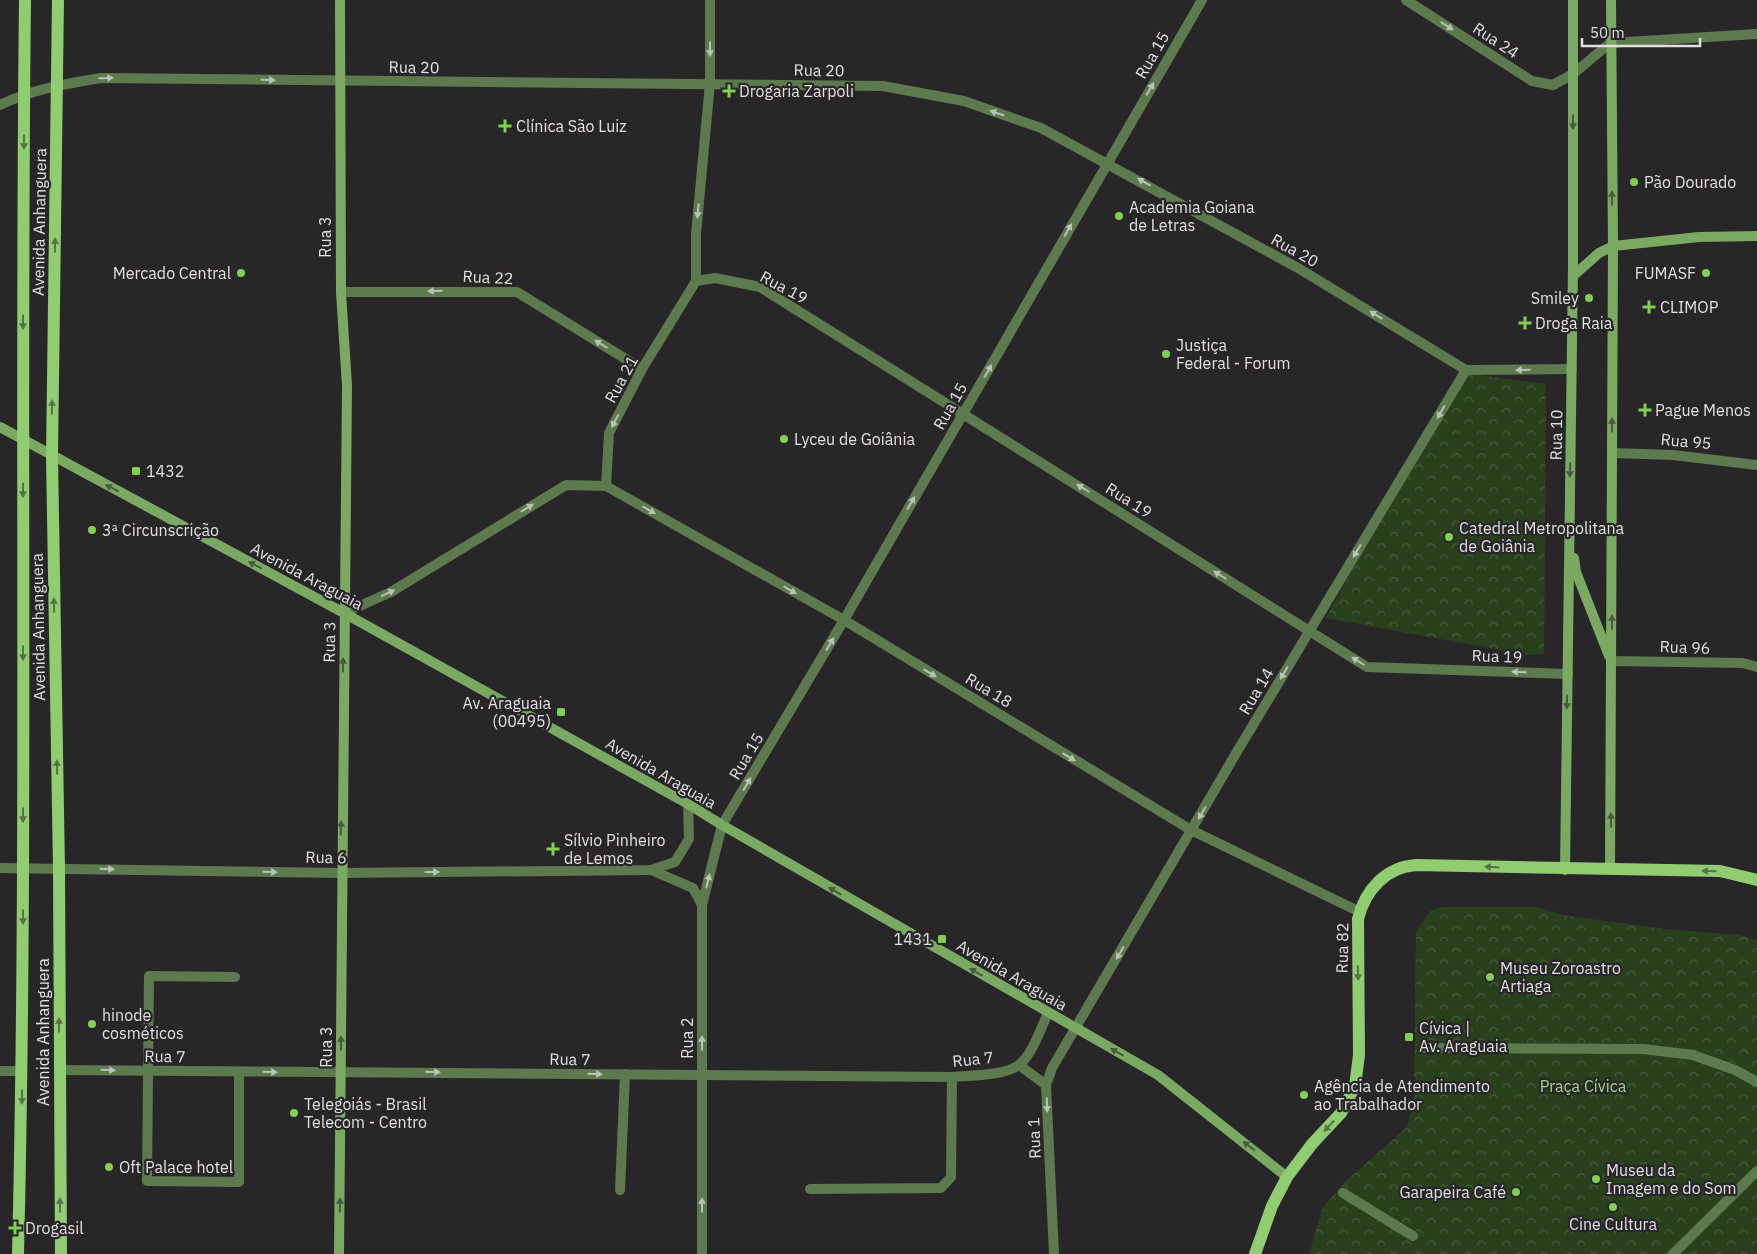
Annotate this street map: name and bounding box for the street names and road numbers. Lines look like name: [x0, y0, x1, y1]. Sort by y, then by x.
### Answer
street label: Rua 24: [1469, 18, 1523, 62]
street label: Rua 15: [1131, 28, 1173, 82]
street label: Rua 20: [388, 57, 440, 77]
street label: Rua 20: [793, 60, 845, 80]
street label: Avenida Anhanguera: [28, 147, 50, 296]
street label: Rua 3: [315, 216, 335, 258]
street label: Rua 20: [1268, 229, 1322, 271]
street label: Rua 22: [462, 266, 514, 288]
street label: Rua 19: [757, 266, 811, 308]
street label: Rua 21: [600, 352, 642, 406]
street label: Rua 15: [929, 379, 971, 433]
street label: Rua 10: [1546, 409, 1566, 461]
street label: Rua 95: [1660, 429, 1712, 453]
street label: Rua 19: [1102, 478, 1156, 522]
street label: Avenida Araguaia: [247, 538, 367, 614]
street label: Avenida Anhanguera: [27, 552, 49, 701]
street label: Rua 3: [319, 621, 339, 663]
street label: Rua 96: [1659, 636, 1711, 658]
street label: Rua 19: [1471, 645, 1523, 667]
street label: Rua 14: [1234, 664, 1278, 718]
street label: Rua 18: [962, 668, 1016, 712]
street label: Rua 15: [724, 729, 768, 783]
street label: Avenida Araguaia: [602, 733, 720, 813]
street label: Rua 6: [305, 847, 347, 867]
street label: Rua 82: [1332, 922, 1352, 974]
street label: Avenida Araguaia: [953, 935, 1071, 1015]
street label: Avenida Anhanguera: [33, 958, 53, 1106]
street label: Rua 2: [677, 1017, 697, 1059]
street label: Rua 3: [316, 1026, 336, 1068]
street label: Rua 7: [144, 1046, 186, 1066]
street label: Rua 7: [951, 1047, 995, 1071]
street label: Rua 7: [549, 1049, 591, 1069]
street label: Rua 1: [1023, 1117, 1045, 1159]

